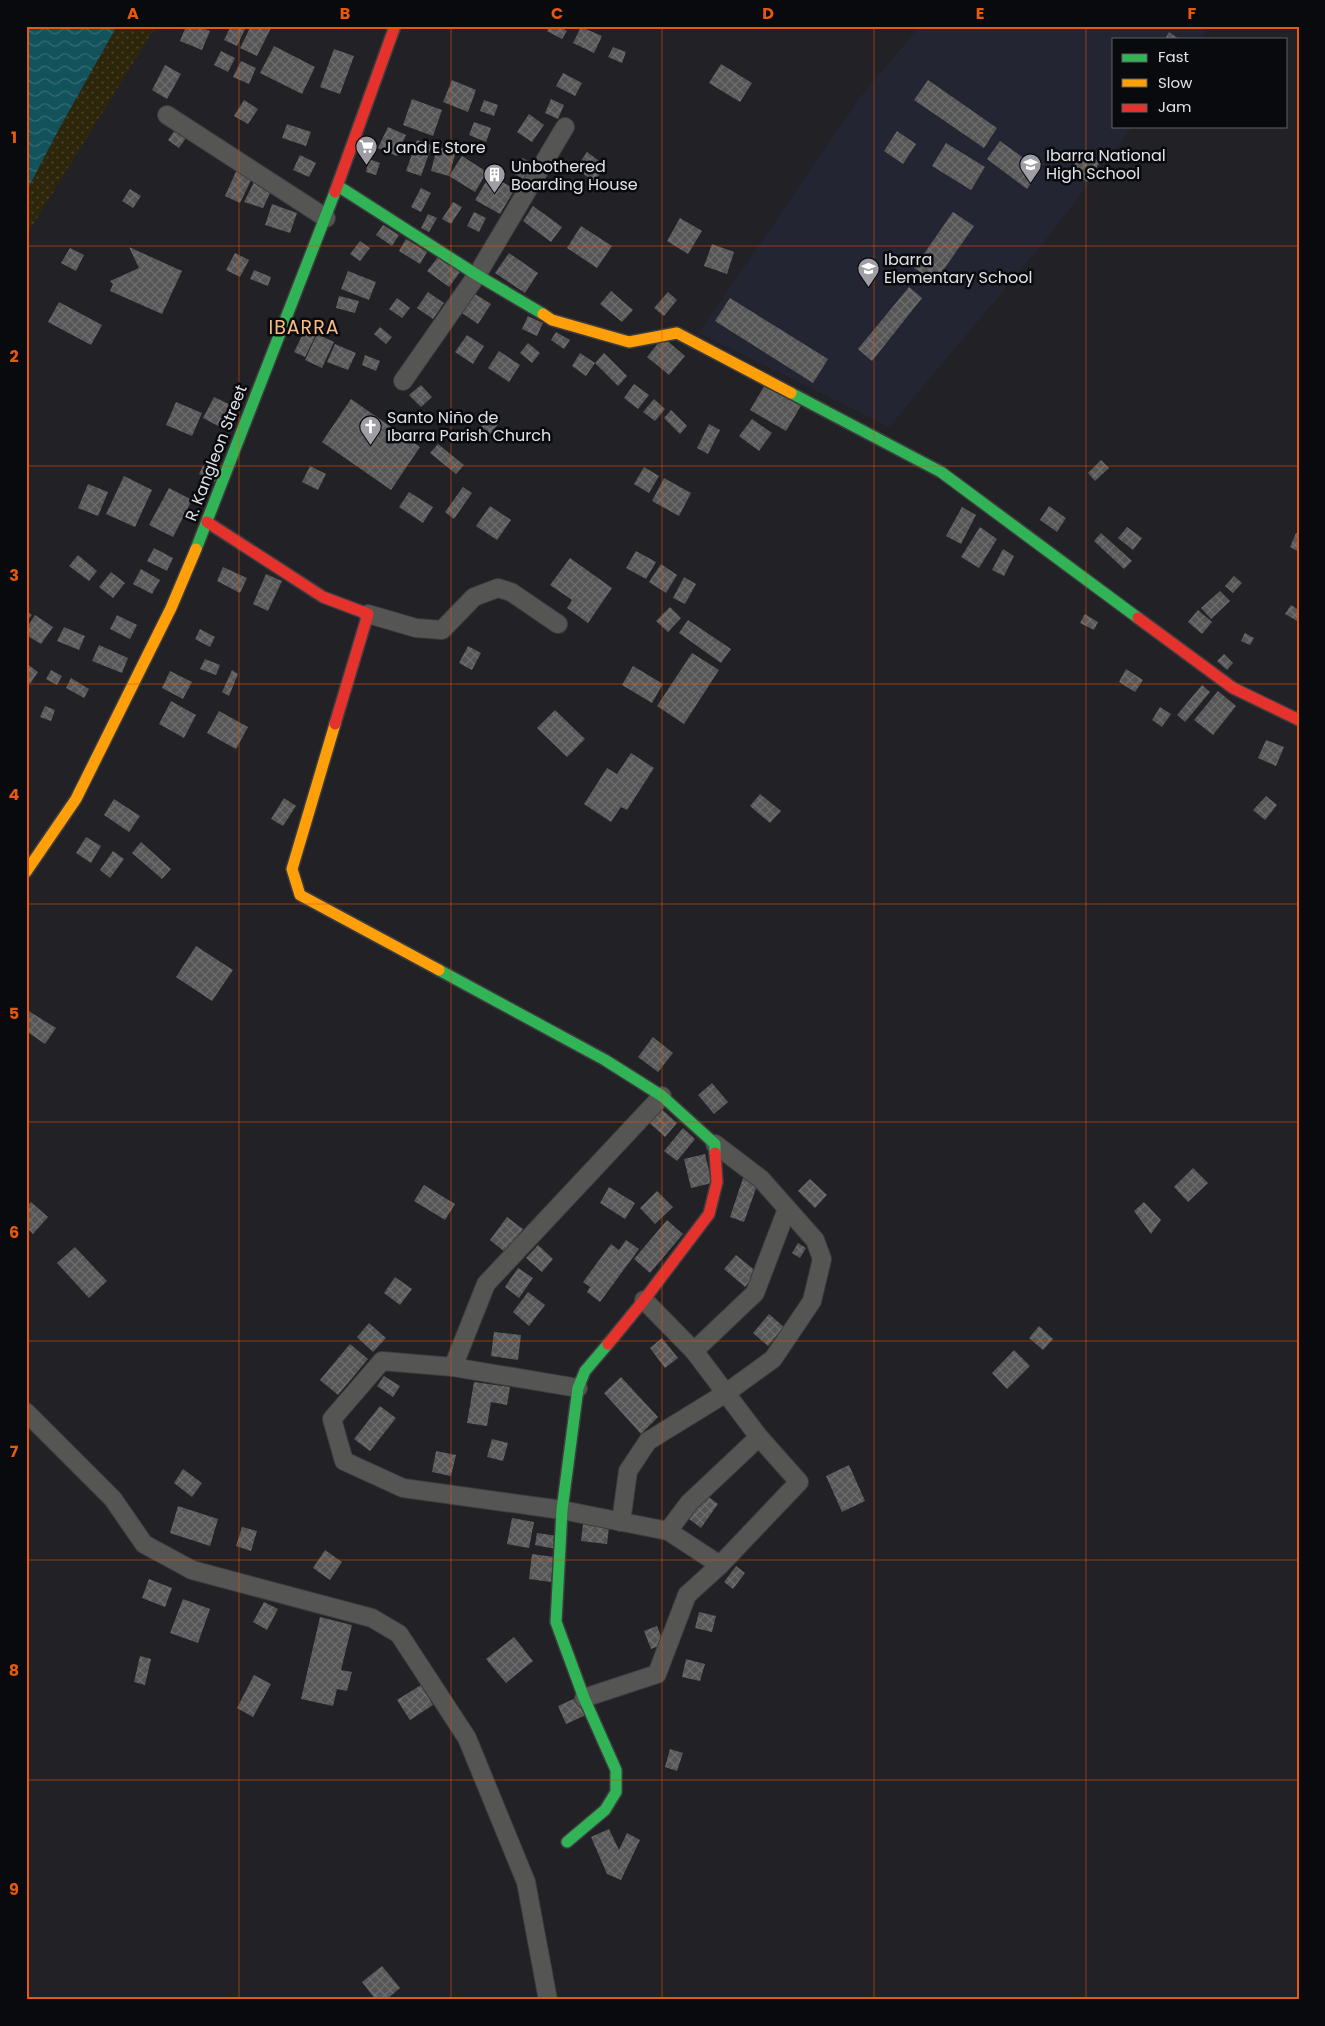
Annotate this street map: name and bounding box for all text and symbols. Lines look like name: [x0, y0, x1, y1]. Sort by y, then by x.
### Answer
text: A: [127, 2, 139, 25]
text: B: [340, 2, 350, 25]
text: C: [551, 2, 563, 25]
text: D: [762, 2, 774, 25]
text: E: [976, 2, 984, 25]
text: F: [1188, 2, 1197, 25]
legend: [1112, 38, 1288, 128]
text: Fast: [1158, 46, 1189, 67]
text: Slow: [1158, 72, 1193, 93]
text: Jam: [1158, 96, 1192, 117]
text: 1: [11, 126, 17, 149]
supermarket icon: J and E Store: [355, 135, 379, 166]
place label: J and E Store: [383, 136, 486, 159]
place label: Ibarra National High School: [1046, 144, 1166, 185]
school or university icon: Ibarra National High School: [1018, 152, 1042, 183]
place label: Unbothered Boarding House: [511, 155, 638, 196]
building icon: Unbothered Boarding House: [483, 163, 507, 194]
place label: Ibarra Elementary School: [884, 248, 1032, 289]
school or university icon: Ibarra Elementary School: [856, 256, 880, 287]
district label: IBARRA: [268, 314, 340, 341]
text: 2: [9, 345, 19, 368]
street label: R. Kangleon Street: [179, 381, 253, 524]
place label: Santo Niño de Ibarra Parish Church: [387, 406, 551, 447]
church icon: Santo Niño de Ibarra Parish Church: [359, 414, 383, 445]
text: 3: [9, 564, 19, 587]
text: 4: [9, 783, 20, 806]
text: 5: [9, 1002, 19, 1025]
text: 6: [9, 1221, 19, 1244]
text: 7: [10, 1440, 19, 1463]
text: 8: [9, 1659, 19, 1682]
text: 9: [9, 1878, 19, 1901]

